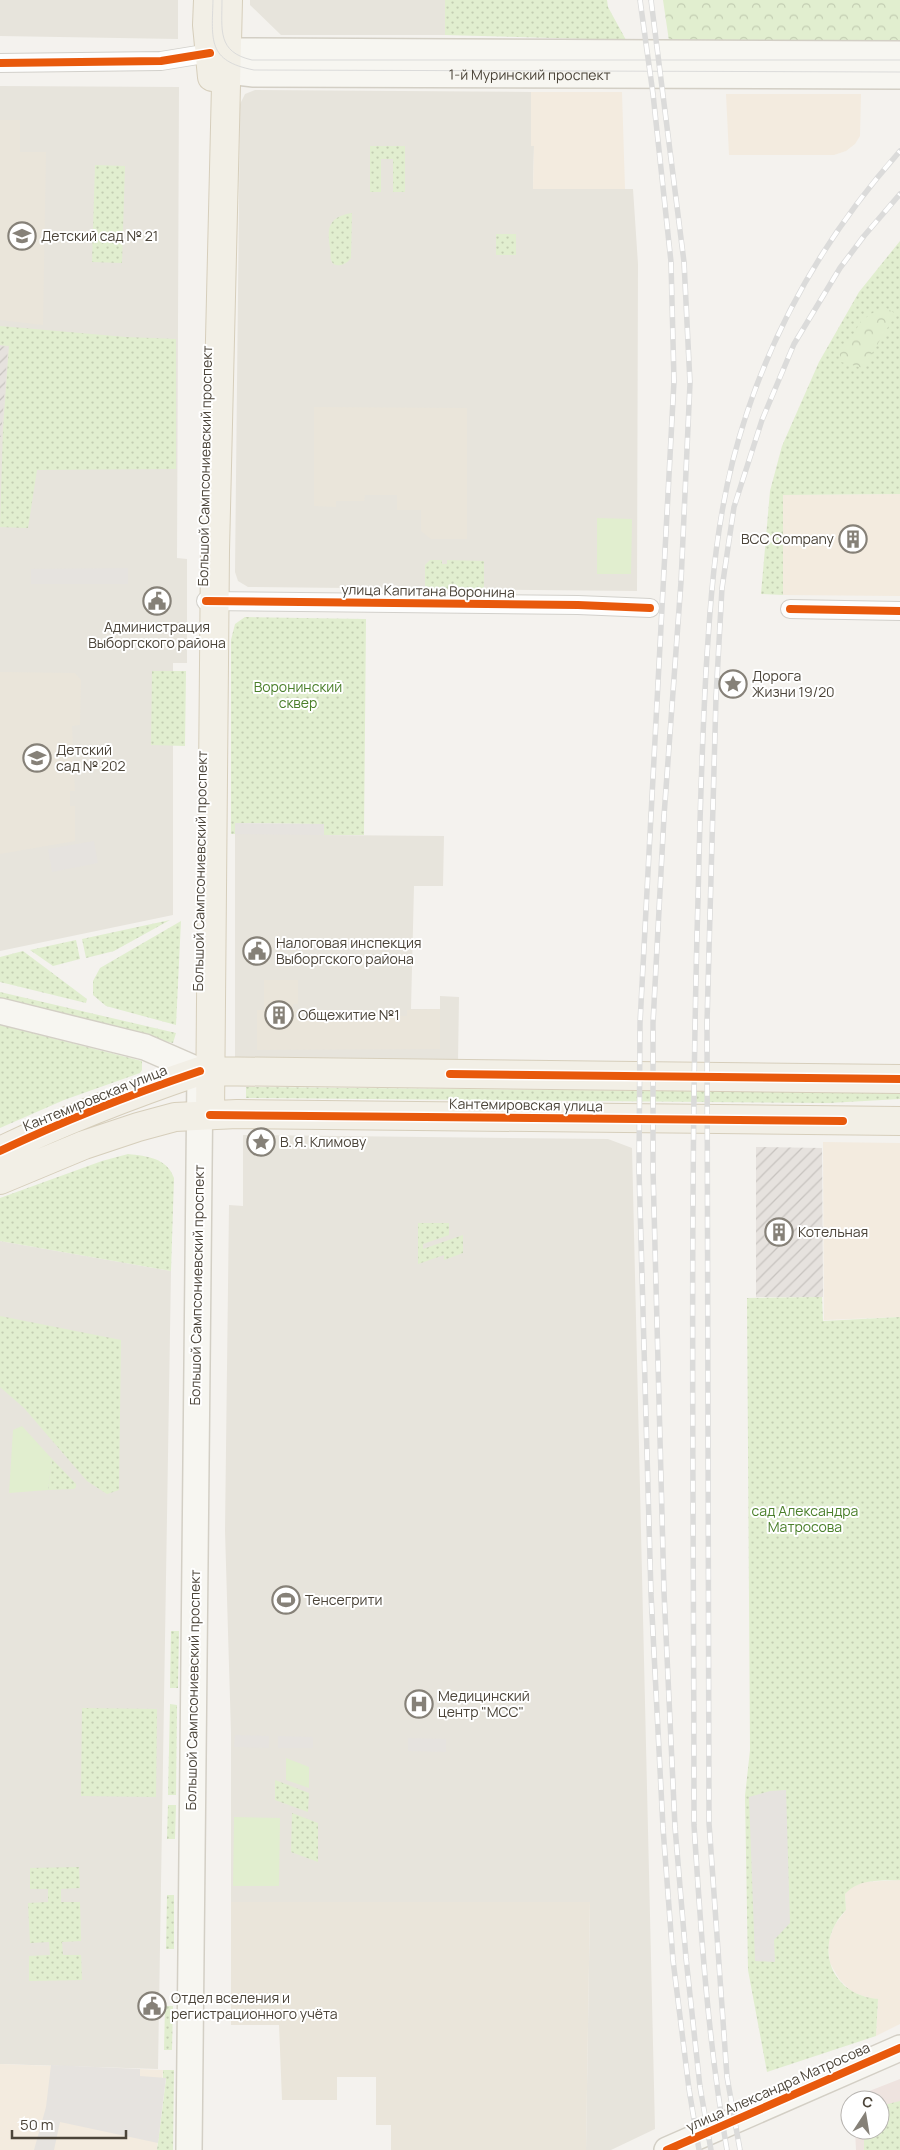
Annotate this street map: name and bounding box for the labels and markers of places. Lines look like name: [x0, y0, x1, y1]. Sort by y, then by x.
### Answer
school or university icon: Детский сад № 21: [7, 221, 37, 251]
place label: Детский сад № 21: [41, 226, 158, 245]
building icon: BCC Company: [838, 524, 868, 554]
place label: BCC Company: [741, 529, 835, 548]
public building icon: Администрация Выборгского района: [142, 586, 172, 616]
place label: Администрация Выборгского района: [88, 617, 226, 652]
place label: Дорога Жизни 19/20: [752, 666, 835, 701]
place icon: Дорога Жизни 19/20: [718, 669, 748, 699]
place label: Детский сад № 202: [56, 740, 125, 775]
school or university icon: Детский сад № 202: [22, 743, 52, 773]
place label: Налоговая инспекция Выборгского района: [276, 933, 422, 968]
public building icon: Налоговая инспекция Выборгского района: [242, 936, 272, 966]
building icon: Общежитие №1: [264, 1000, 294, 1030]
place label: Общежитие №1: [298, 1005, 400, 1024]
place icon: В. Я. Климову: [246, 1127, 276, 1157]
place label: В. Я. Климову: [280, 1132, 367, 1151]
building icon: Котельная: [764, 1217, 794, 1247]
place label: Котельная: [798, 1222, 868, 1241]
sports icon: Тенсегрити: [271, 1585, 301, 1615]
place label: Тенсегрити: [305, 1590, 383, 1609]
place label: Медицинский центр "МСС": [438, 1686, 530, 1721]
hospital icon: Медицинский центр "МСС": [404, 1689, 434, 1719]
place label: Отдел вселения и регистрационного учёта: [171, 1988, 338, 2023]
public building icon: Отдел вселения и регистрационного учёта: [137, 1991, 167, 2021]

